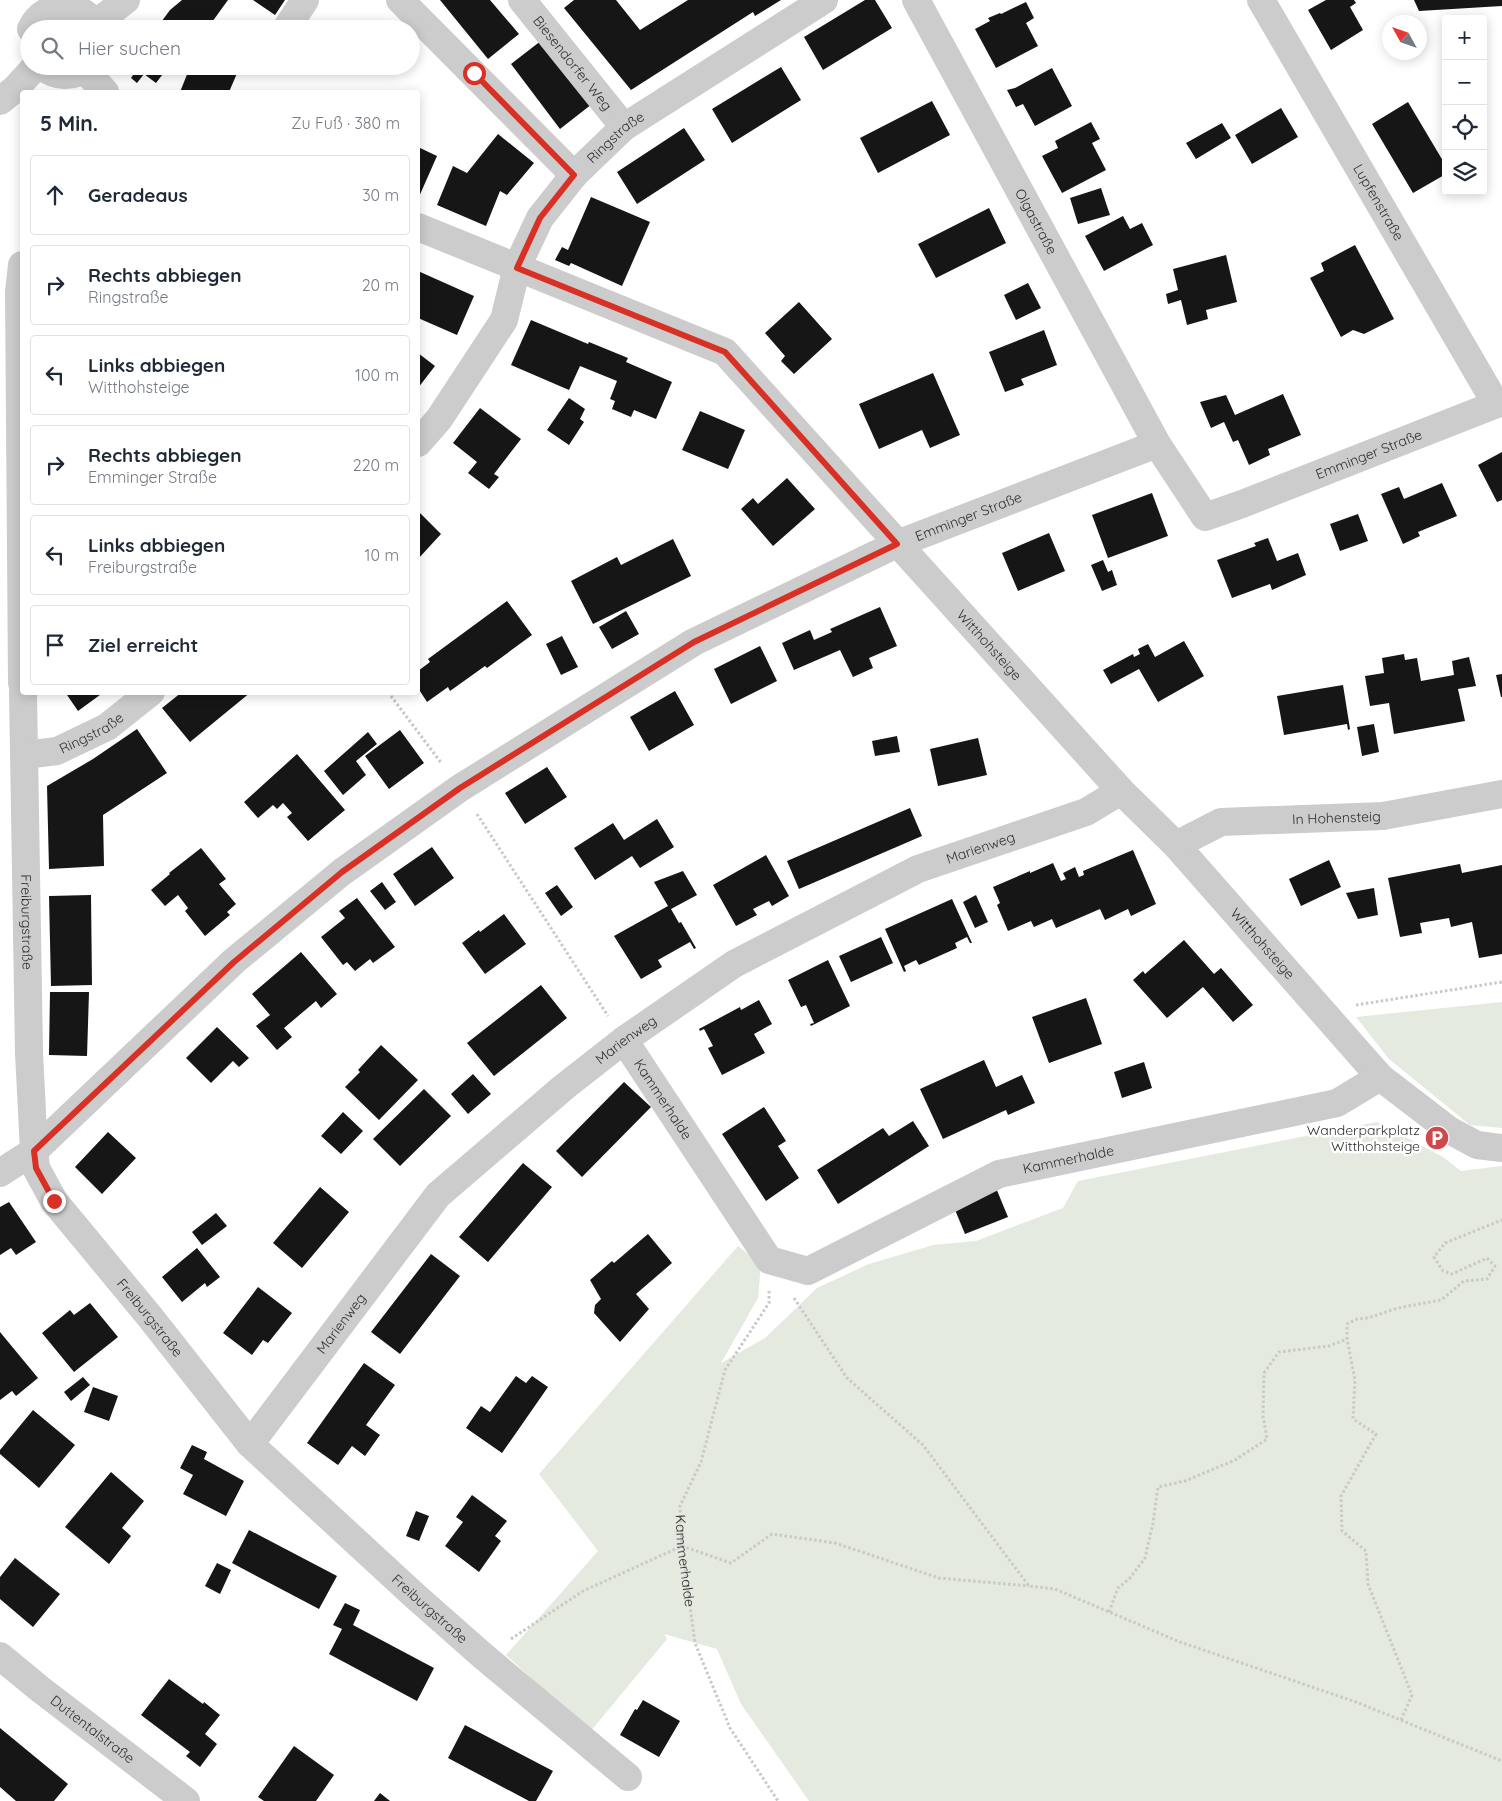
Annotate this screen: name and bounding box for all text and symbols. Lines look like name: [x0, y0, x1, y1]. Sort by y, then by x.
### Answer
street label: Biesendorfer Weg: [529, 12, 616, 114]
north arrow: [1382, 15, 1427, 60]
map controls: [1442, 15, 1487, 195]
button: +: [1442, 15, 1487, 60]
search box: [20, 20, 420, 75]
icon: search: [38, 34, 66, 62]
text: Hier suchen: [78, 36, 181, 60]
button: −: [1442, 60, 1487, 105]
route start: [463, 62, 486, 85]
button: locate: [1442, 105, 1487, 150]
street label: Ringstraße: [583, 108, 648, 167]
text: 5 Min.: [40, 110, 98, 136]
text: Zu Fuß · 380 m: [291, 113, 400, 133]
button: layers: [1442, 150, 1487, 195]
street label: Lupfenstraße: [1349, 161, 1408, 244]
icon: ahead: [41, 181, 69, 209]
text: Geradeaus: [88, 183, 188, 207]
text: 30 m: [362, 185, 399, 205]
street label: Olgastraße: [1011, 185, 1061, 258]
text: Rechts abbiegen: [88, 263, 241, 287]
icon: right: [41, 271, 69, 299]
text: 20 m: [362, 275, 399, 295]
text: Ringstraße: [88, 287, 169, 307]
text: Links abbiegen: [88, 353, 225, 377]
icon: left: [41, 361, 69, 389]
text: 100 m: [355, 365, 399, 385]
text: Witthohsteige: [88, 377, 190, 397]
street label: Emminger Straße: [1313, 425, 1425, 483]
text: Rechts abbiegen: [88, 443, 241, 467]
icon: right: [41, 451, 69, 479]
text: 220 m: [353, 455, 399, 475]
text: Emminger Straße: [88, 467, 217, 487]
street label: Emminger Straße: [913, 488, 1025, 545]
text: Links abbiegen: [88, 533, 225, 557]
icon: left: [41, 541, 69, 569]
text: 10 m: [365, 545, 399, 565]
text: Freiburgstraße: [88, 557, 197, 577]
street label: Witthohsteige: [953, 606, 1026, 684]
icon: arrive: [41, 631, 69, 659]
text: Ziel erreicht: [88, 633, 198, 657]
street label: Ringstraße: [56, 708, 127, 758]
street label: In Hohensteig: [1292, 807, 1381, 828]
street label: Marienweg: [944, 828, 1017, 868]
street label: Freiburgstraße: [17, 874, 37, 970]
street label: Witthohsteige: [1227, 904, 1299, 983]
street label: Marienweg: [592, 1011, 660, 1068]
street label: Kammerhalde: [630, 1056, 696, 1143]
place label: Wanderparkplatz Witthohsteige: [1307, 1121, 1420, 1155]
parking icon: Wanderparkplatz Witthohsteige: [1424, 1125, 1450, 1151]
street label: Kammerhalde: [1021, 1141, 1116, 1178]
route end: [43, 1190, 66, 1213]
street label: Freiburgstraße: [113, 1275, 187, 1361]
street label: Marienweg: [312, 1289, 370, 1357]
street label: Kammerhalde: [671, 1514, 699, 1608]
street label: Freiburgstraße: [388, 1570, 471, 1647]
street label: Duttentalstraße: [47, 1691, 138, 1767]

